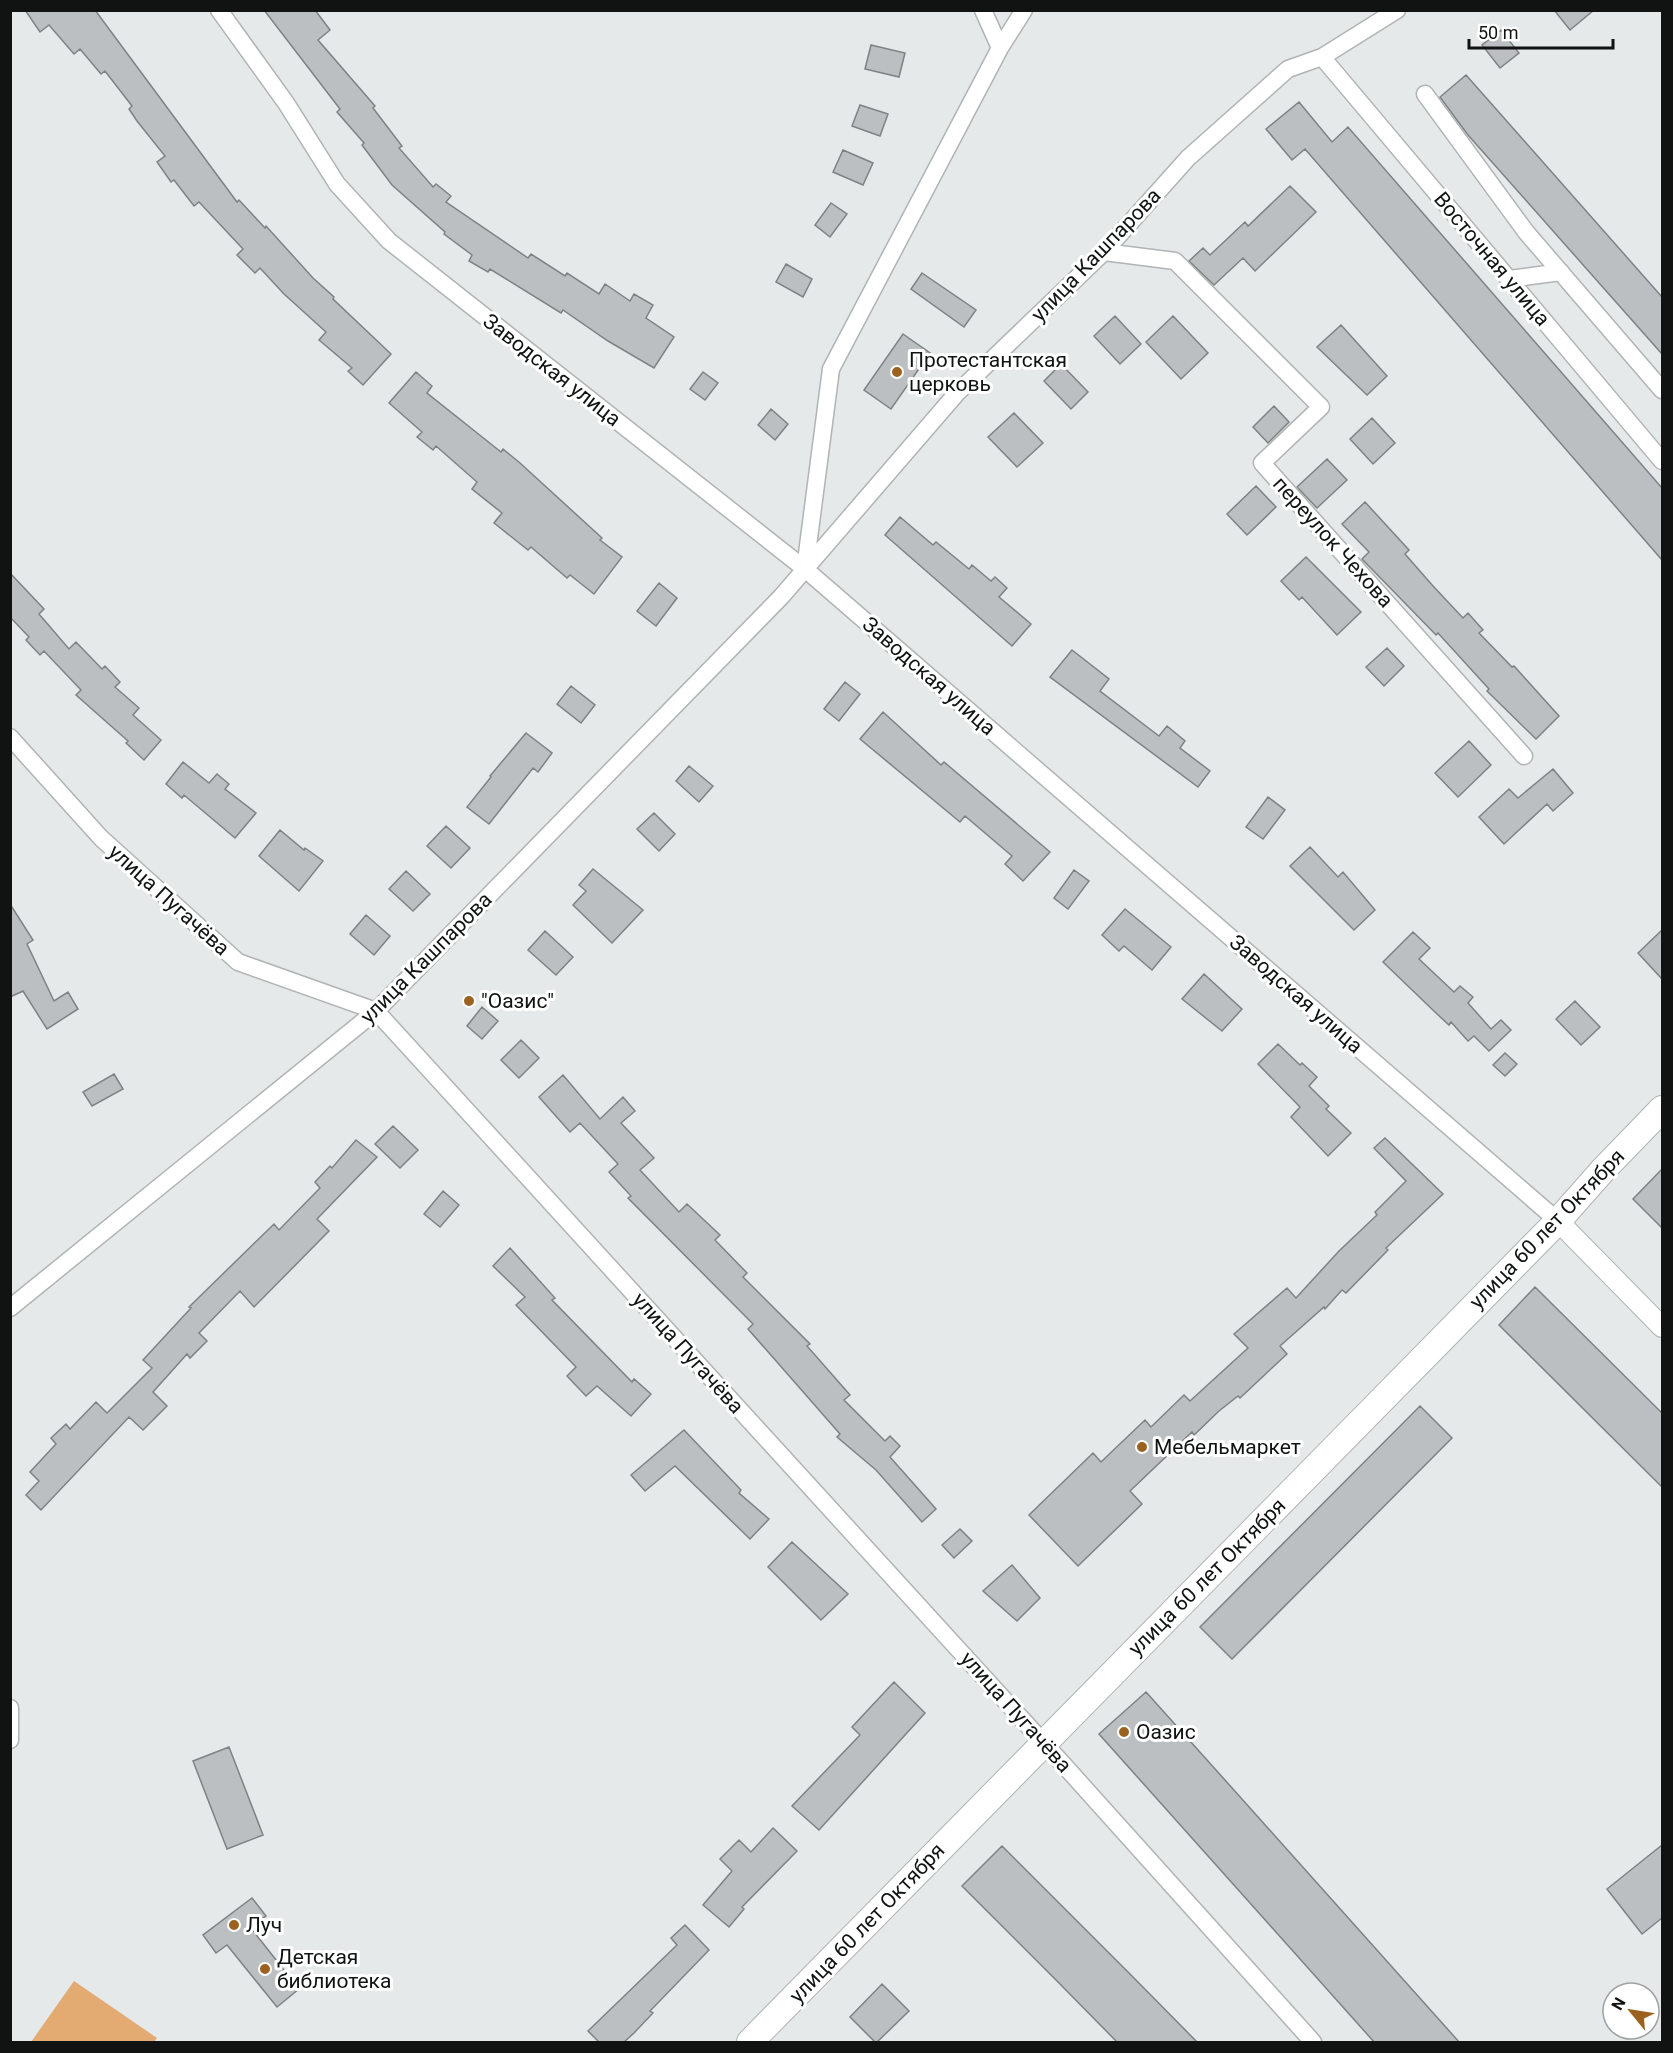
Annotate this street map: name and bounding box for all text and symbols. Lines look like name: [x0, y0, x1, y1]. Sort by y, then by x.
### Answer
scale bar: [1469, 12, 1613, 50]
text: 50 m: [1478, 22, 1518, 43]
street label: улица Кашпарова: [1026, 184, 1166, 326]
street label: Восточная улица: [1429, 187, 1555, 331]
street label: Заводская улица: [478, 309, 626, 431]
place label: Протестантская церковь: [909, 348, 1067, 396]
marker: Протестантская церковь: [890, 365, 904, 379]
street label: переулок Чехова: [1268, 472, 1398, 612]
street label: Заводская улица: [858, 612, 1000, 740]
street label: улица Пугачёва: [104, 840, 234, 960]
street label: улица Кашпарова: [355, 887, 497, 1029]
street label: Заводская улица: [1225, 930, 1367, 1058]
place label: "Оазис": [481, 989, 554, 1013]
marker: "Оазис": [462, 994, 476, 1008]
street label: улица 60 лет Октября: [1465, 1144, 1629, 1314]
street label: улица Пугачёва: [628, 1288, 748, 1418]
place label: Мебельмаркет: [1154, 1435, 1301, 1459]
marker: Мебельмаркет: [1135, 1440, 1149, 1454]
street label: улица 60 лет Октября: [1123, 1493, 1291, 1661]
street label: улица Пугачёва: [956, 1647, 1076, 1777]
place label: Оазис: [1136, 1720, 1196, 1744]
marker: Оазис: [1117, 1725, 1131, 1739]
street label: улица 60 лет Октября: [785, 1838, 949, 2008]
place label: Луч: [246, 1913, 282, 1937]
marker: Луч: [227, 1918, 241, 1932]
place label: Детская библиотека: [277, 1945, 391, 1993]
marker: Детская библиотека: [258, 1962, 272, 1976]
north arrow: [1601, 1981, 1661, 2041]
text: N: [1607, 1994, 1629, 2013]

